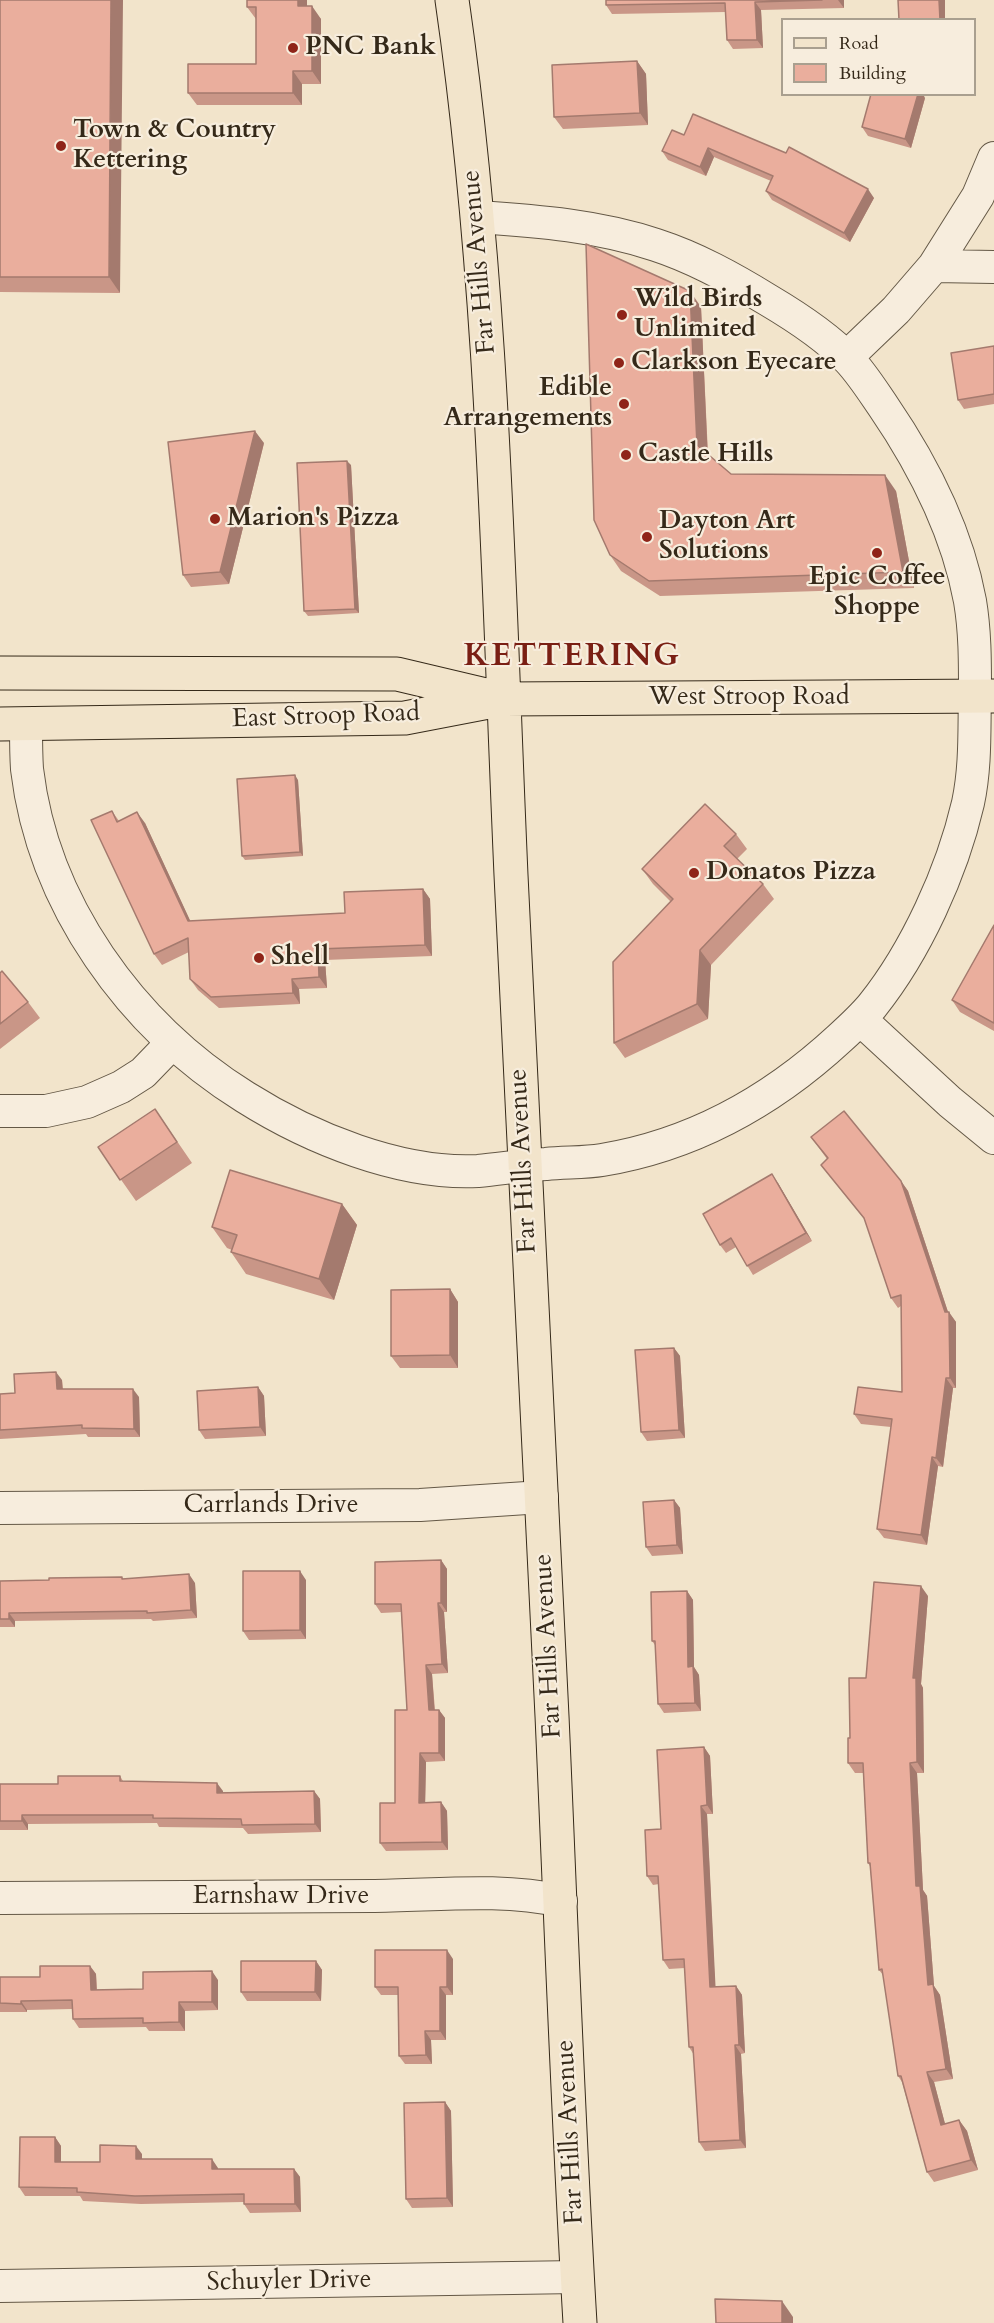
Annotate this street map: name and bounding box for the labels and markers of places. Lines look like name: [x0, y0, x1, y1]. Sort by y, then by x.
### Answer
place label: PNC Bank: [305, 32, 436, 64]
marker: PNC Bank: [286, 41, 300, 55]
place label: Town & Country Kettering: [73, 115, 276, 176]
marker: Town & Country Kettering: [54, 139, 68, 153]
place label: Wild Birds Unlimited: [634, 284, 762, 346]
marker: Wild Birds Unlimited: [615, 308, 629, 322]
place label: Clarkson Eyecare: [631, 347, 837, 379]
marker: Clarkson Eyecare: [612, 356, 626, 370]
place label: Edible Arrangements: [444, 373, 612, 434]
marker: Edible Arrangements: [617, 397, 631, 411]
place label: Castle Hills: [638, 439, 773, 471]
marker: Castle Hills: [619, 448, 633, 462]
place label: Marion's Pizza: [227, 503, 399, 535]
place label: Dayton Art Solutions: [659, 506, 795, 568]
marker: Marion's Pizza: [208, 512, 222, 526]
marker: Dayton Art Solutions: [640, 530, 654, 544]
marker: Epic Coffee Shoppe: [870, 546, 884, 560]
place label: Epic Coffee Shoppe: [808, 562, 946, 624]
place label: Donatos Pizza: [706, 857, 876, 889]
marker: Donatos Pizza: [687, 866, 701, 880]
place label: Shell: [271, 942, 329, 974]
marker: Shell: [252, 951, 266, 965]

